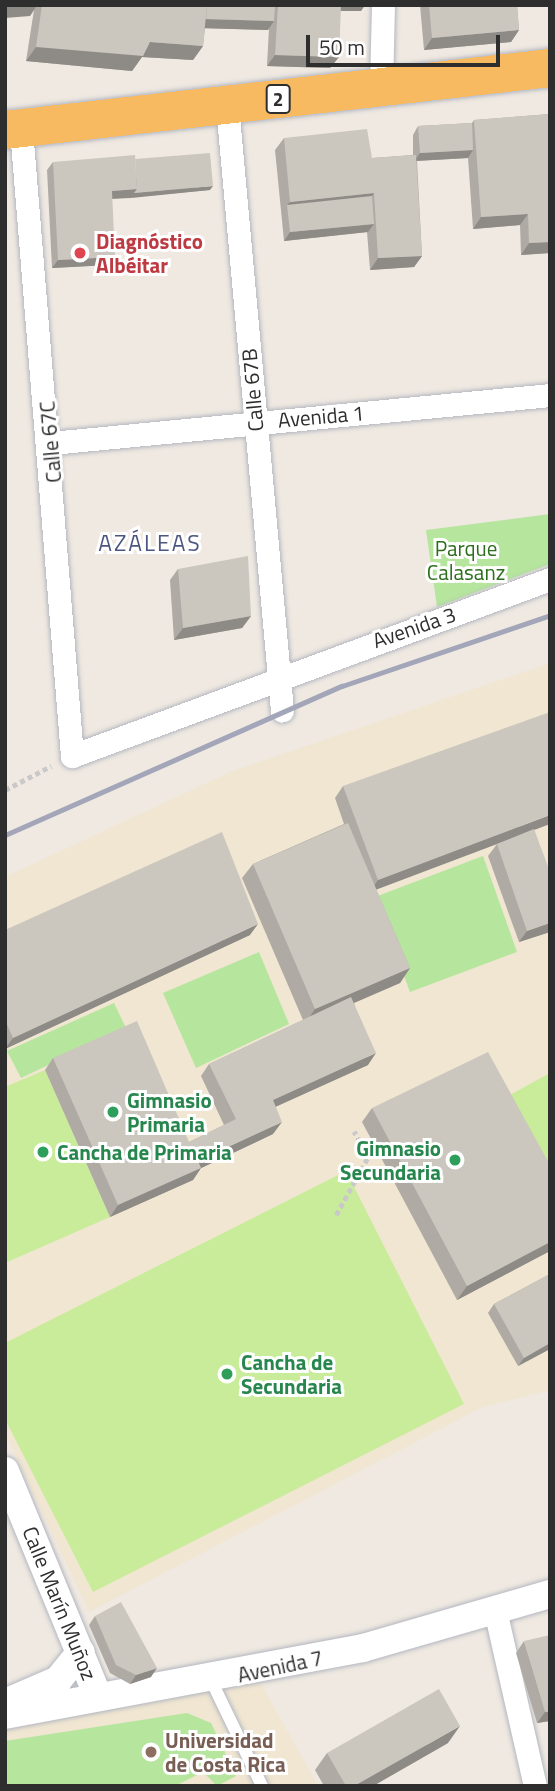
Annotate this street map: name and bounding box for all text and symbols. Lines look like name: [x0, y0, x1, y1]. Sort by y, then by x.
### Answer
scale bar: [310, 21, 504, 65]
text: 50 m: [319, 31, 365, 63]
road number: 2: [264, 83, 292, 114]
place label: Diagnóstico Albéitar: [96, 228, 203, 278]
marker: Diagnóstico Albéitar: [70, 243, 90, 263]
street label: Calle 67B: [236, 347, 268, 433]
street label: Calle 67C: [34, 400, 66, 484]
street label: Avenida 1: [277, 400, 365, 432]
district label: AZÁLEAS: [99, 529, 201, 557]
park label: Parque Calasanz: [427, 535, 505, 585]
street label: Avenida 3: [369, 601, 459, 653]
place label: Gimnasio Primaria: [127, 1087, 212, 1137]
marker: Gimnasio Primaria: [105, 1104, 121, 1120]
place label: Gimnasio Secundaria: [340, 1135, 441, 1185]
place label: Cancha de Primaria: [57, 1139, 232, 1165]
marker: Cancha de Primaria: [35, 1144, 51, 1160]
marker: Gimnasio Secundaria: [447, 1152, 463, 1168]
place label: Cancha de Secundaria: [241, 1349, 342, 1399]
marker: Cancha de Secundaria: [219, 1366, 235, 1382]
street label: Calle Marín Muñoz: [18, 1523, 102, 1683]
street label: Avenida 7: [235, 1645, 325, 1687]
place label: Universidad de Costa Rica: [165, 1727, 286, 1777]
marker: Universidad de Costa Rica: [143, 1744, 159, 1760]

